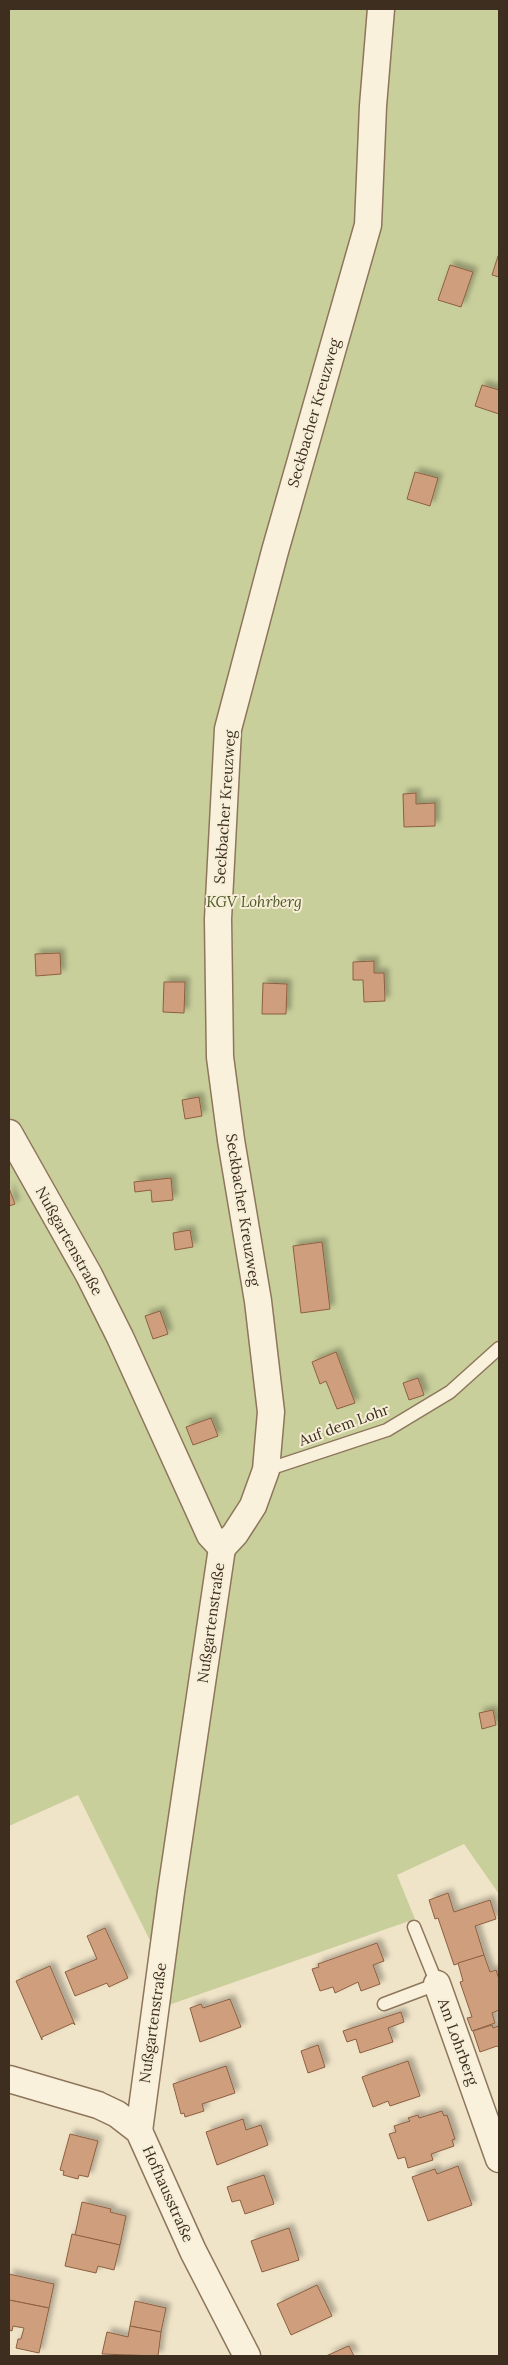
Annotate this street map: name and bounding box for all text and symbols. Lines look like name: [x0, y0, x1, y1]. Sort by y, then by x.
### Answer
street label: Seckbacher Kreuzweg: [283, 335, 344, 490]
street label: Seckbacher Kreuzweg: [210, 729, 239, 885]
park label: KGV Lohrberg: [206, 892, 302, 911]
street label: Seckbacher Kreuzweg: [222, 1132, 265, 1288]
street label: Nußgartenstraße: [32, 1183, 107, 1299]
street label: Auf dem Lohr: [295, 1399, 392, 1450]
street label: Nußgartenstraße: [193, 1561, 228, 1684]
street label: Nußgartenstraße: [135, 1961, 170, 2084]
street label: Am Lohrberg: [434, 1995, 483, 2089]
street label: Hofhausstraße: [139, 2143, 198, 2245]

